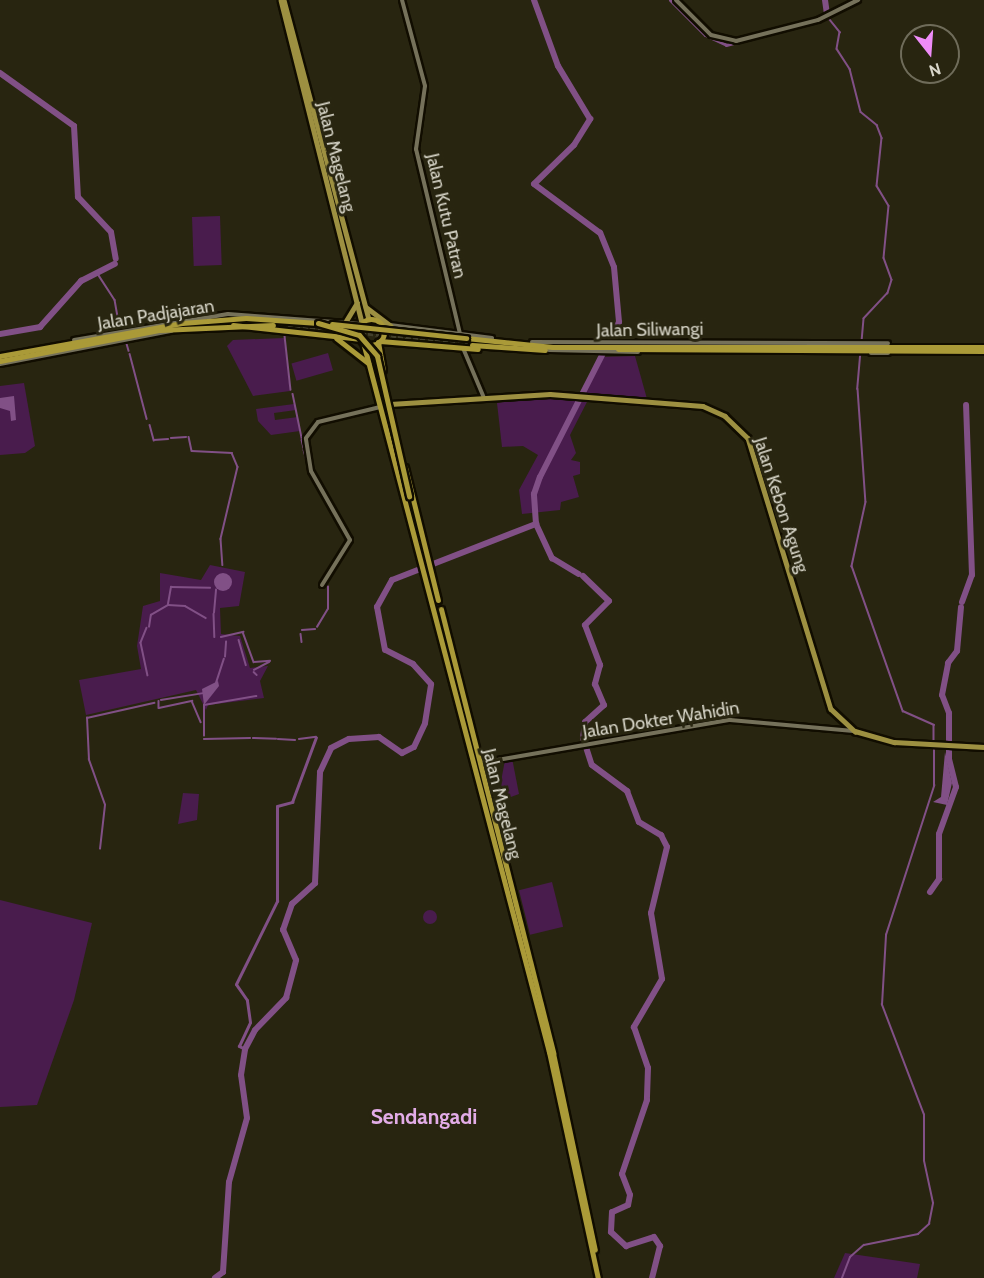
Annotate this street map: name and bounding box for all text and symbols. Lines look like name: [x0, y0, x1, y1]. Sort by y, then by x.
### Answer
north arrow: [900, 24, 960, 84]
text: N: [927, 59, 943, 81]
street label: Jalan Magelang: [312, 99, 360, 215]
street label: Jalan Kutu Patran: [421, 151, 471, 281]
street label: Jalan Padjajaran: [96, 295, 216, 335]
street label: Jalan Siliwangi: [596, 318, 704, 342]
street label: Jalan Kebon Agung: [749, 435, 813, 575]
street label: Jalan Dokter Wahidin: [581, 697, 741, 743]
street label: Jalan Magelang: [478, 746, 526, 862]
district label: Sendangadi: [371, 1104, 477, 1130]

